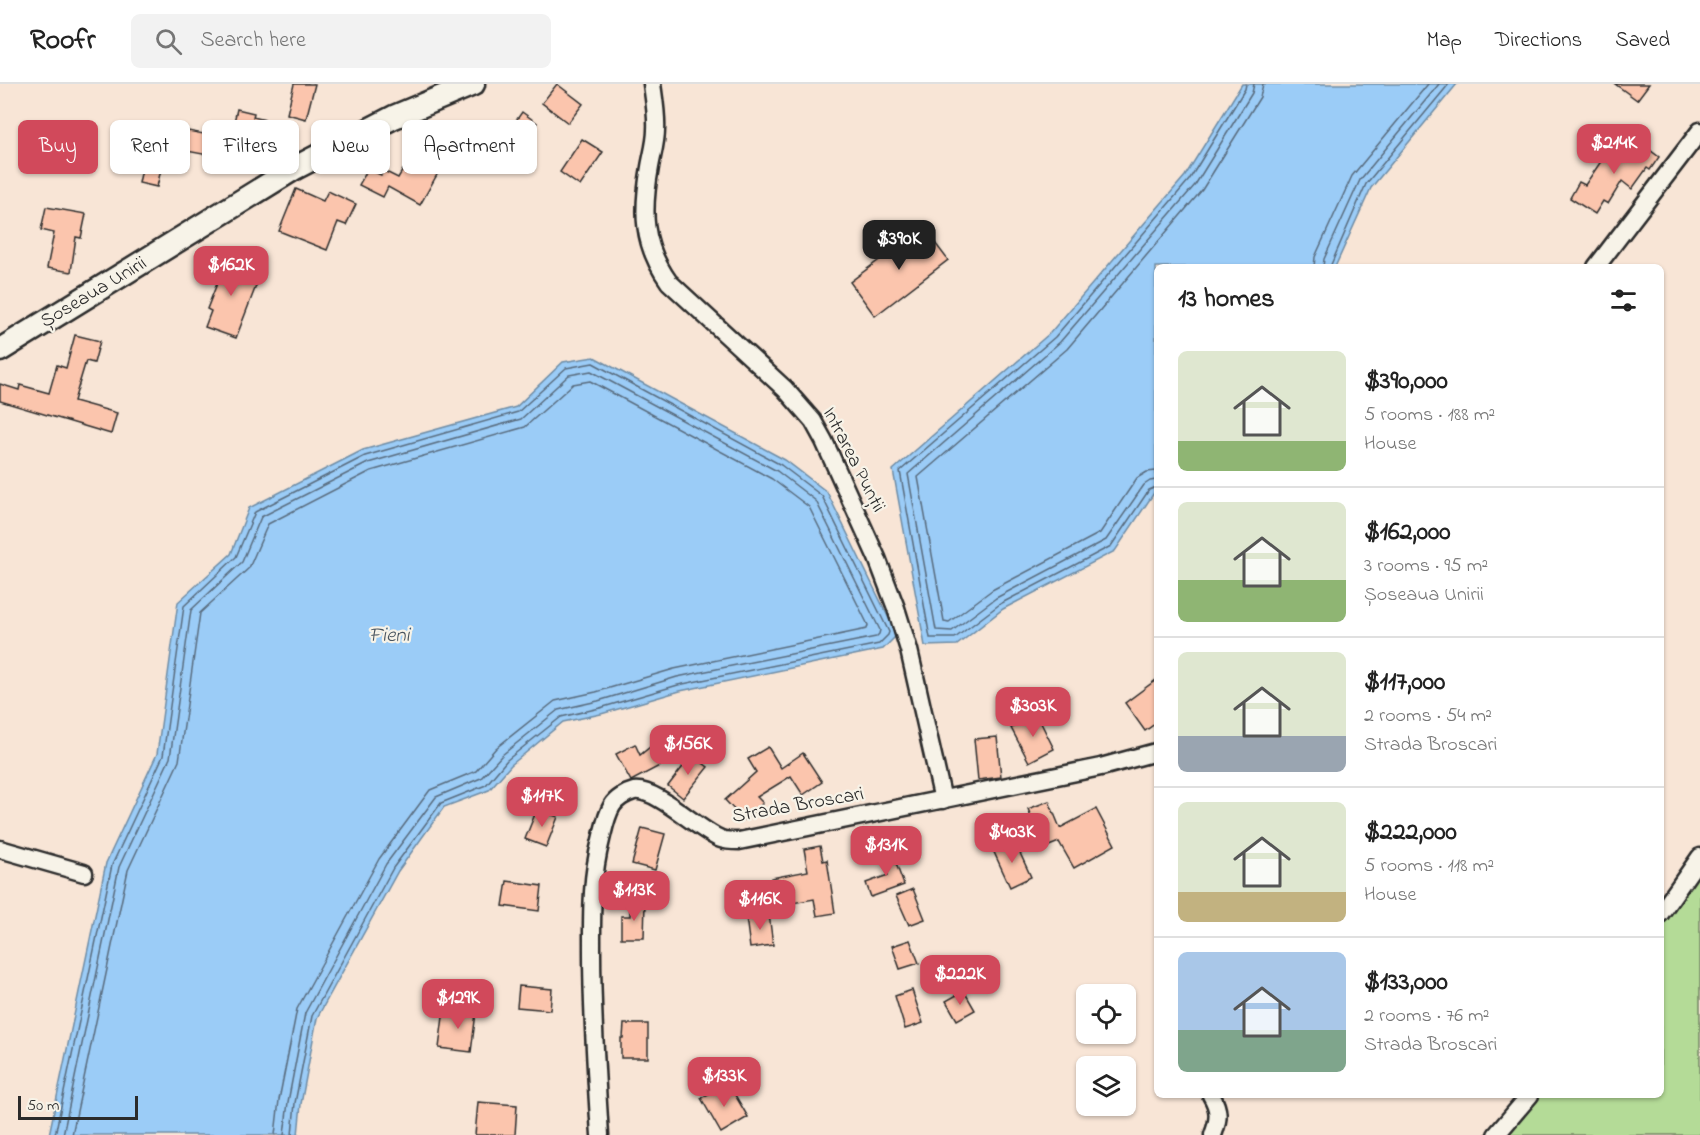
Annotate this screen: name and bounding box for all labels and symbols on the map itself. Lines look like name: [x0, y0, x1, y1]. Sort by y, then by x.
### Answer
pin: $214K: [1572, 124, 1656, 175]
pin: $390K: [857, 220, 941, 271]
pin: $162K: [189, 246, 273, 297]
street label: Șoseaua Unirii: [35, 250, 153, 336]
street label: Intrarea Punții: [814, 402, 892, 518]
water label: Fieni: [369, 621, 412, 651]
pin: $303K: [991, 687, 1075, 738]
pin: $156K: [646, 725, 730, 776]
pin: $117K: [500, 777, 584, 828]
street label: Strada Broscari: [730, 780, 866, 832]
pin: $403K: [970, 813, 1054, 864]
pin: $131K: [844, 826, 928, 877]
pin: $113K: [592, 871, 676, 922]
pin: $116K: [718, 880, 802, 931]
pin: $222K: [918, 955, 1002, 1006]
pin: $129K: [416, 979, 500, 1030]
pin: $133K: [682, 1057, 766, 1108]
scale bar: [18, 1093, 138, 1120]

